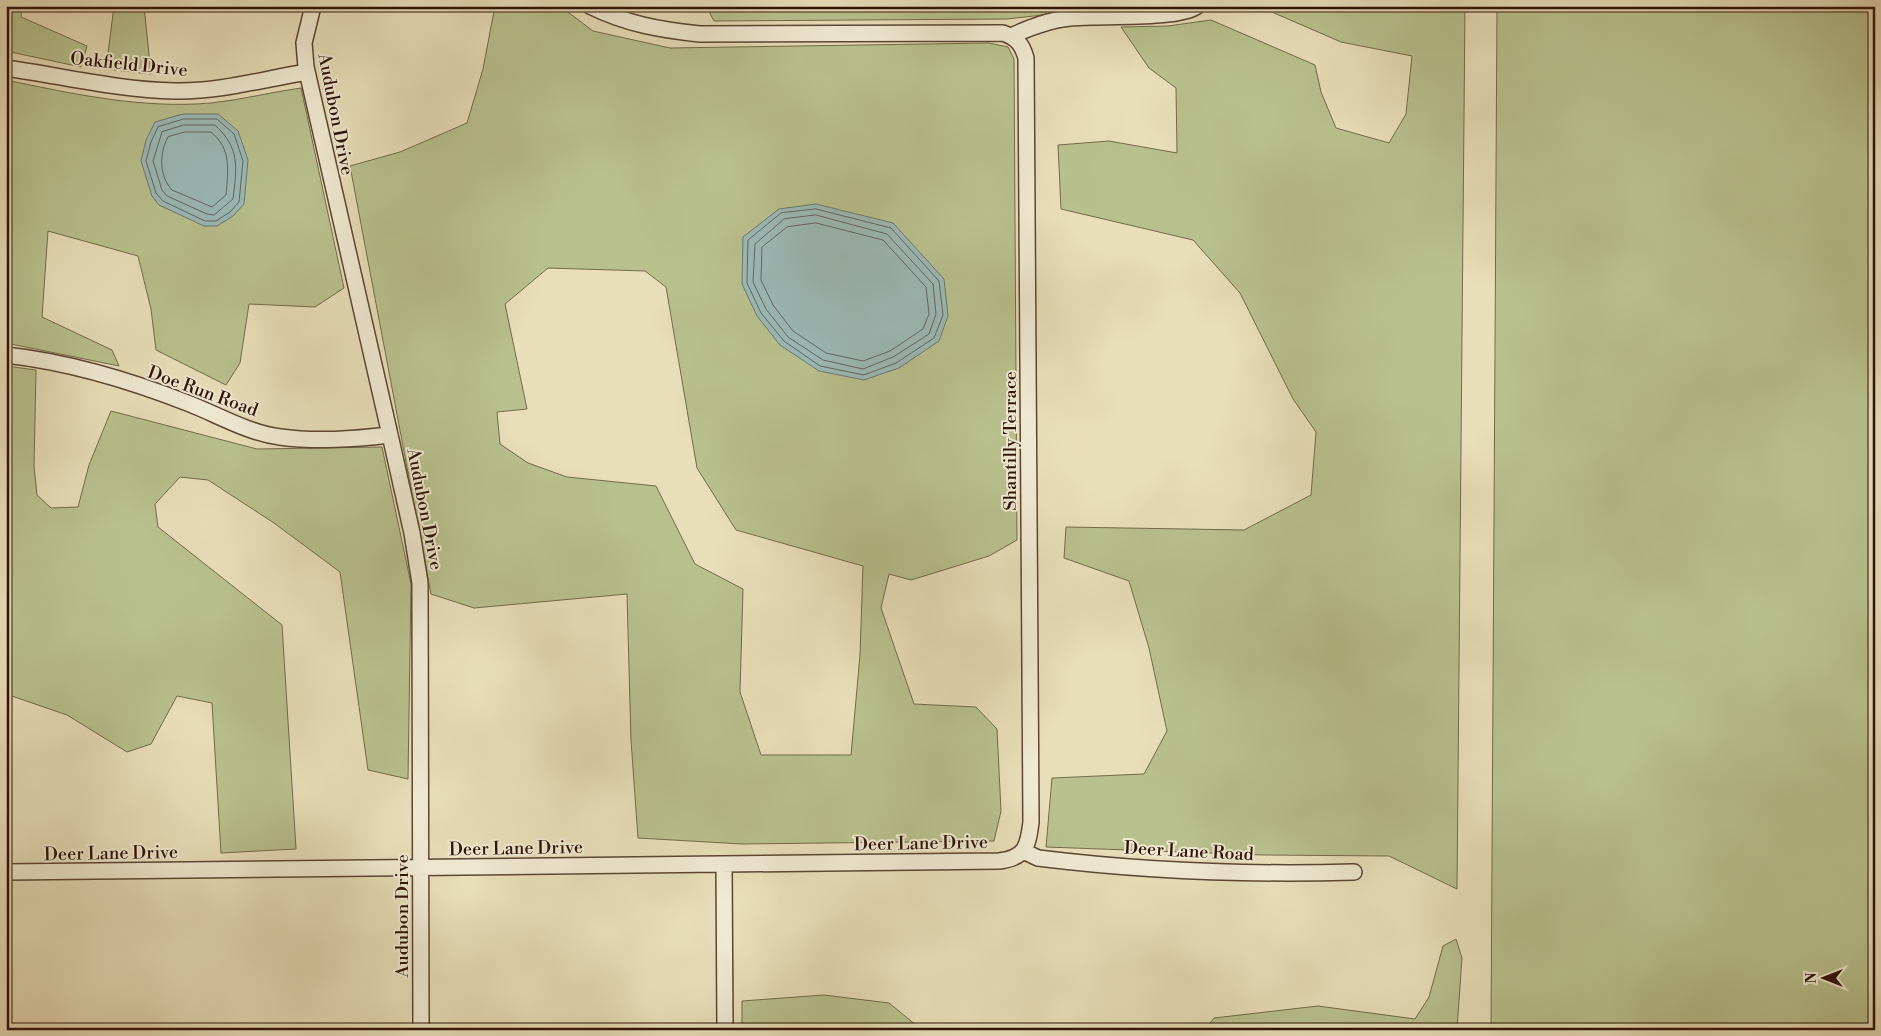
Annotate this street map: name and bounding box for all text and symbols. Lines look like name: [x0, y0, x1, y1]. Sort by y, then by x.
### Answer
street label: Oakfield Drive: [69, 47, 189, 82]
street label: Audubon Drive: [312, 50, 359, 177]
street label: Doe Run Road: [144, 361, 262, 422]
street label: Shantilly Terrace: [999, 371, 1022, 511]
street label: Audubon Drive: [401, 445, 448, 572]
street label: Deer Lane Drive: [854, 831, 988, 856]
street label: Deer Lane Drive: [449, 836, 583, 861]
street label: Deer Lane Road: [1123, 837, 1255, 866]
street label: Deer Lane Drive: [44, 841, 178, 866]
street label: Audubon Drive: [391, 854, 414, 979]
north arrow: [1798, 954, 1848, 1004]
text: N: [1803, 972, 1821, 984]

